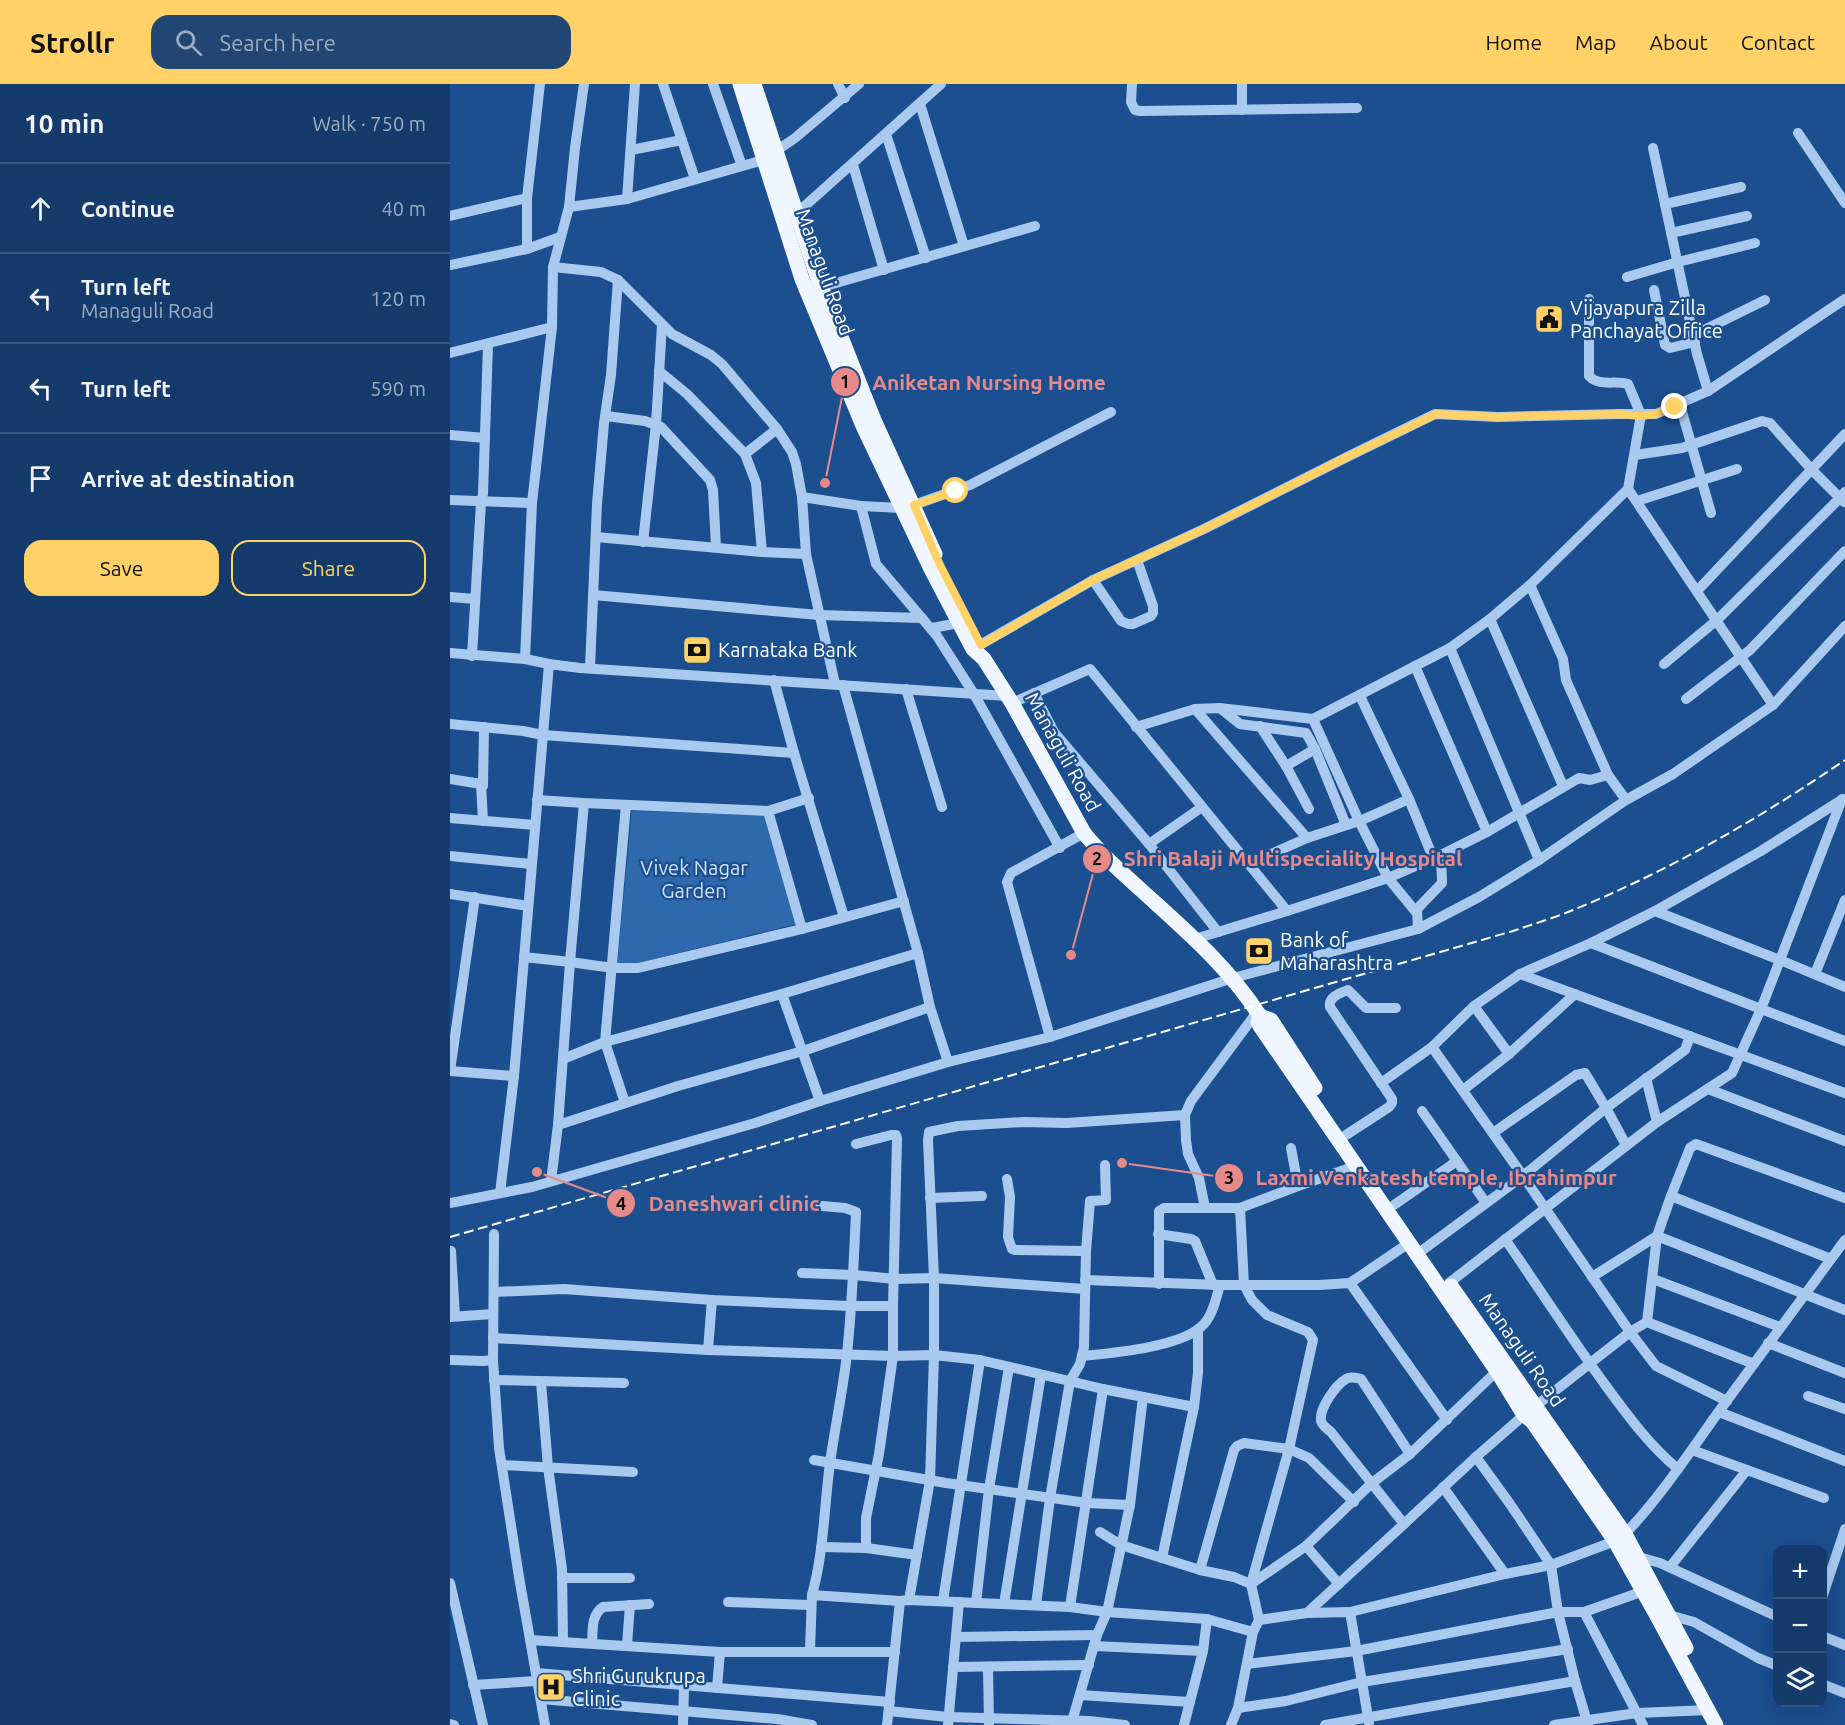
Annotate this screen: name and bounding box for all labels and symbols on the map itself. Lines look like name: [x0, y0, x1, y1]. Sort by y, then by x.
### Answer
street label: Managuli Road: [792, 205, 859, 338]
place label: Vijayapura Zilla Panchayat Office: [1570, 296, 1723, 342]
public building icon: Vijayapura Zilla Panchayat Office: [1533, 303, 1565, 335]
callout: Aniketan Nursing Home: [830, 363, 1117, 402]
text: Aniketan Nursing Home: [872, 370, 1106, 394]
text: 1: [840, 371, 850, 391]
route end: [1661, 393, 1687, 419]
route start: [942, 477, 968, 503]
bank icon: Karnataka Bank: [681, 634, 713, 666]
place label: Karnataka Bank: [718, 638, 857, 661]
street label: Managuli Road: [1021, 688, 1106, 816]
callout: Shri Balaji Multispeciality Hospital: [1082, 839, 1475, 878]
text: Shri Balaji Multispeciality Hospital: [1124, 846, 1462, 870]
text: 2: [1092, 848, 1102, 868]
park label: Vivek Nagar Garden: [640, 856, 748, 902]
place label: Bank of Maharashtra: [1280, 928, 1393, 974]
bank icon: Bank of Maharashtra: [1243, 935, 1275, 967]
callout: Laxmi Venkatesh temple, Ibrahimpur: [1214, 1158, 1629, 1197]
text: Laxmi Venkatesh temple, Ibrahimpur: [1255, 1165, 1617, 1189]
text: 3: [1224, 1167, 1234, 1187]
callout: Daneshwari clinic: [606, 1184, 832, 1223]
text: Daneshwari clinic: [648, 1191, 820, 1215]
text: 4: [616, 1193, 626, 1213]
street label: Managuli Road: [1475, 1289, 1570, 1411]
place label: Shri Gurukrupa Clinic: [572, 1664, 706, 1710]
hospital icon: Shri Gurukrupa Clinic: [535, 1671, 567, 1703]

